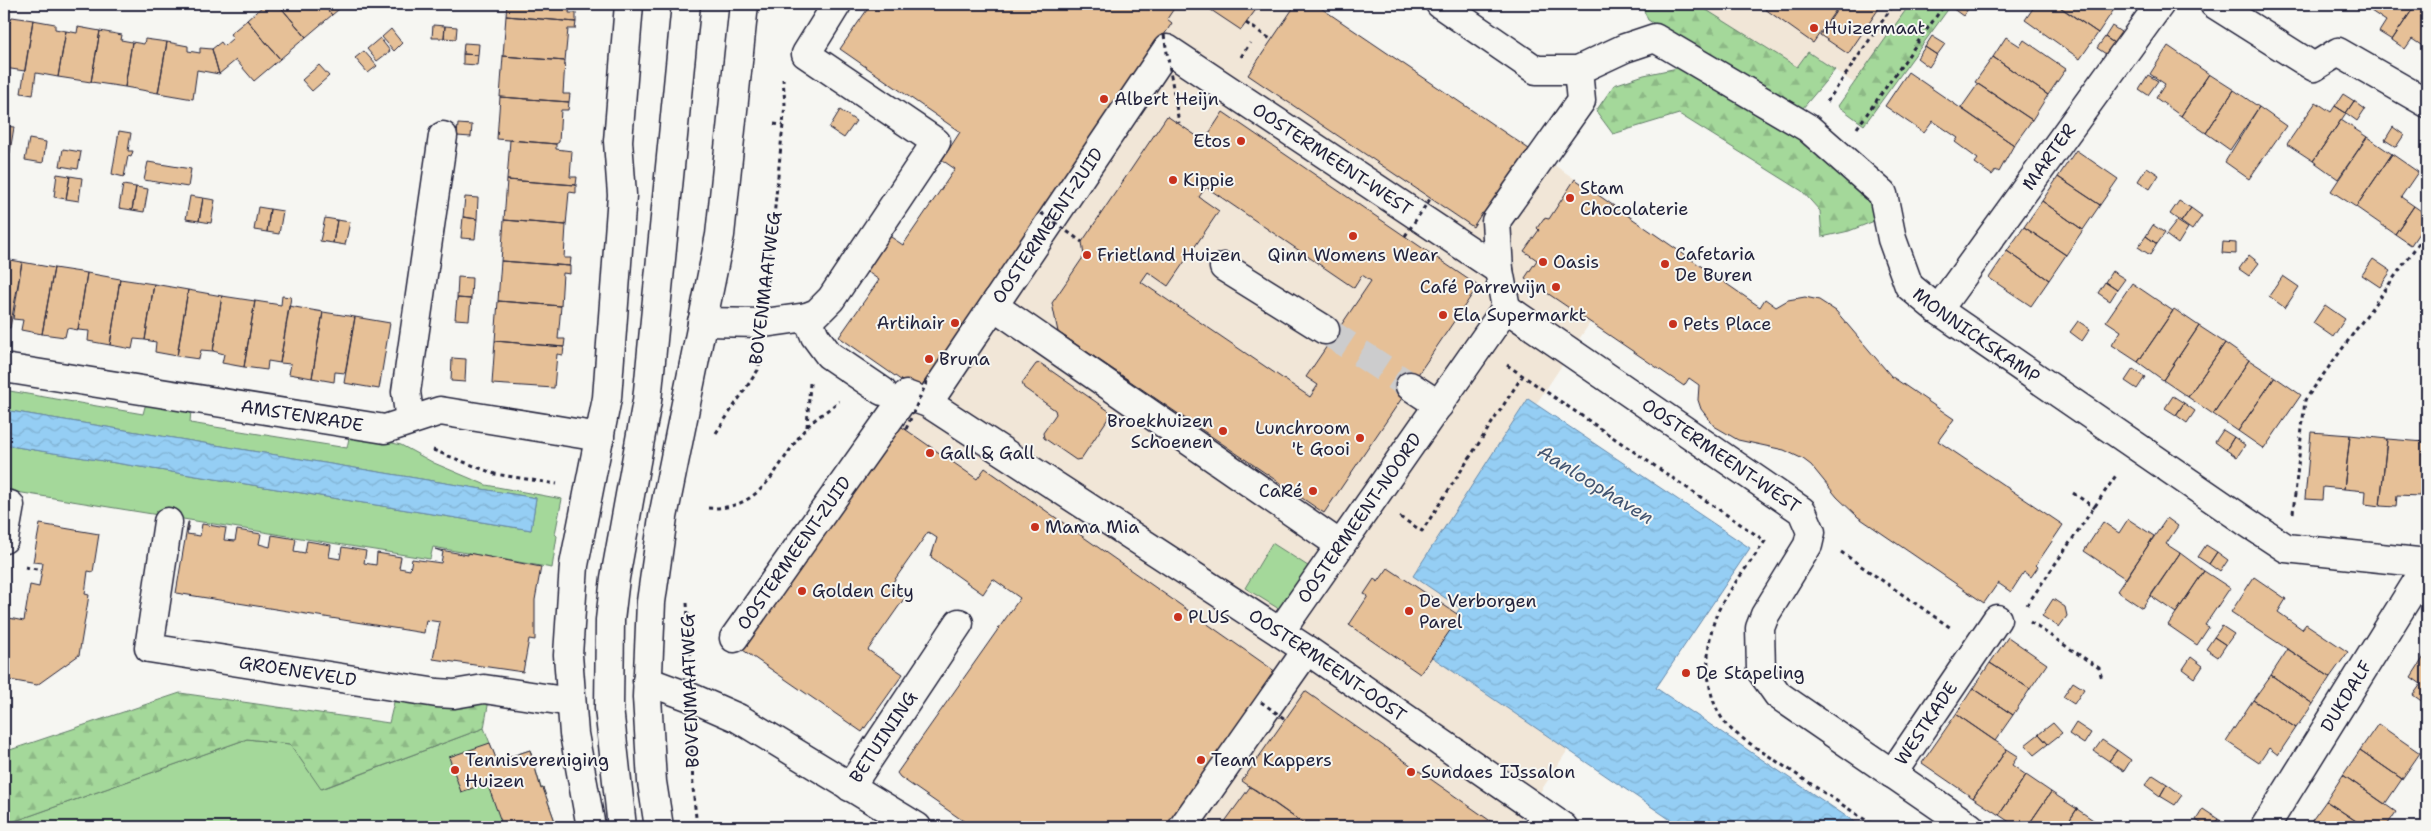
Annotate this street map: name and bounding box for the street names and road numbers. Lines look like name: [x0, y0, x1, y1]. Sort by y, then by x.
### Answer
street label: OOSTERMEENT-WEST: [1248, 97, 1417, 221]
street label: MARTER: [2017, 119, 2081, 195]
street label: OOSTERMEENT-ZUID: [987, 143, 1109, 308]
street label: BOVENMAATWEG: [744, 210, 786, 366]
street label: MONNICKSKAMP: [1908, 282, 2045, 389]
street label: OOSTERMEENT-WEST: [1637, 393, 1805, 519]
street label: AMSTENRADE: [239, 394, 365, 437]
street label: OOSTERMEENT-NOORD: [1292, 428, 1427, 608]
street label: OOSTERMEENT-ZUID: [731, 471, 857, 635]
street label: OOSTERMEENT-OOST: [1244, 603, 1411, 727]
street label: BOVENMAATWEG: [675, 613, 705, 769]
street label: GROENEVELD: [237, 650, 358, 692]
street label: DUKDALF: [2315, 656, 2377, 736]
street label: WESTKADE: [1889, 677, 1963, 770]
street label: BETUINING: [844, 686, 923, 788]

